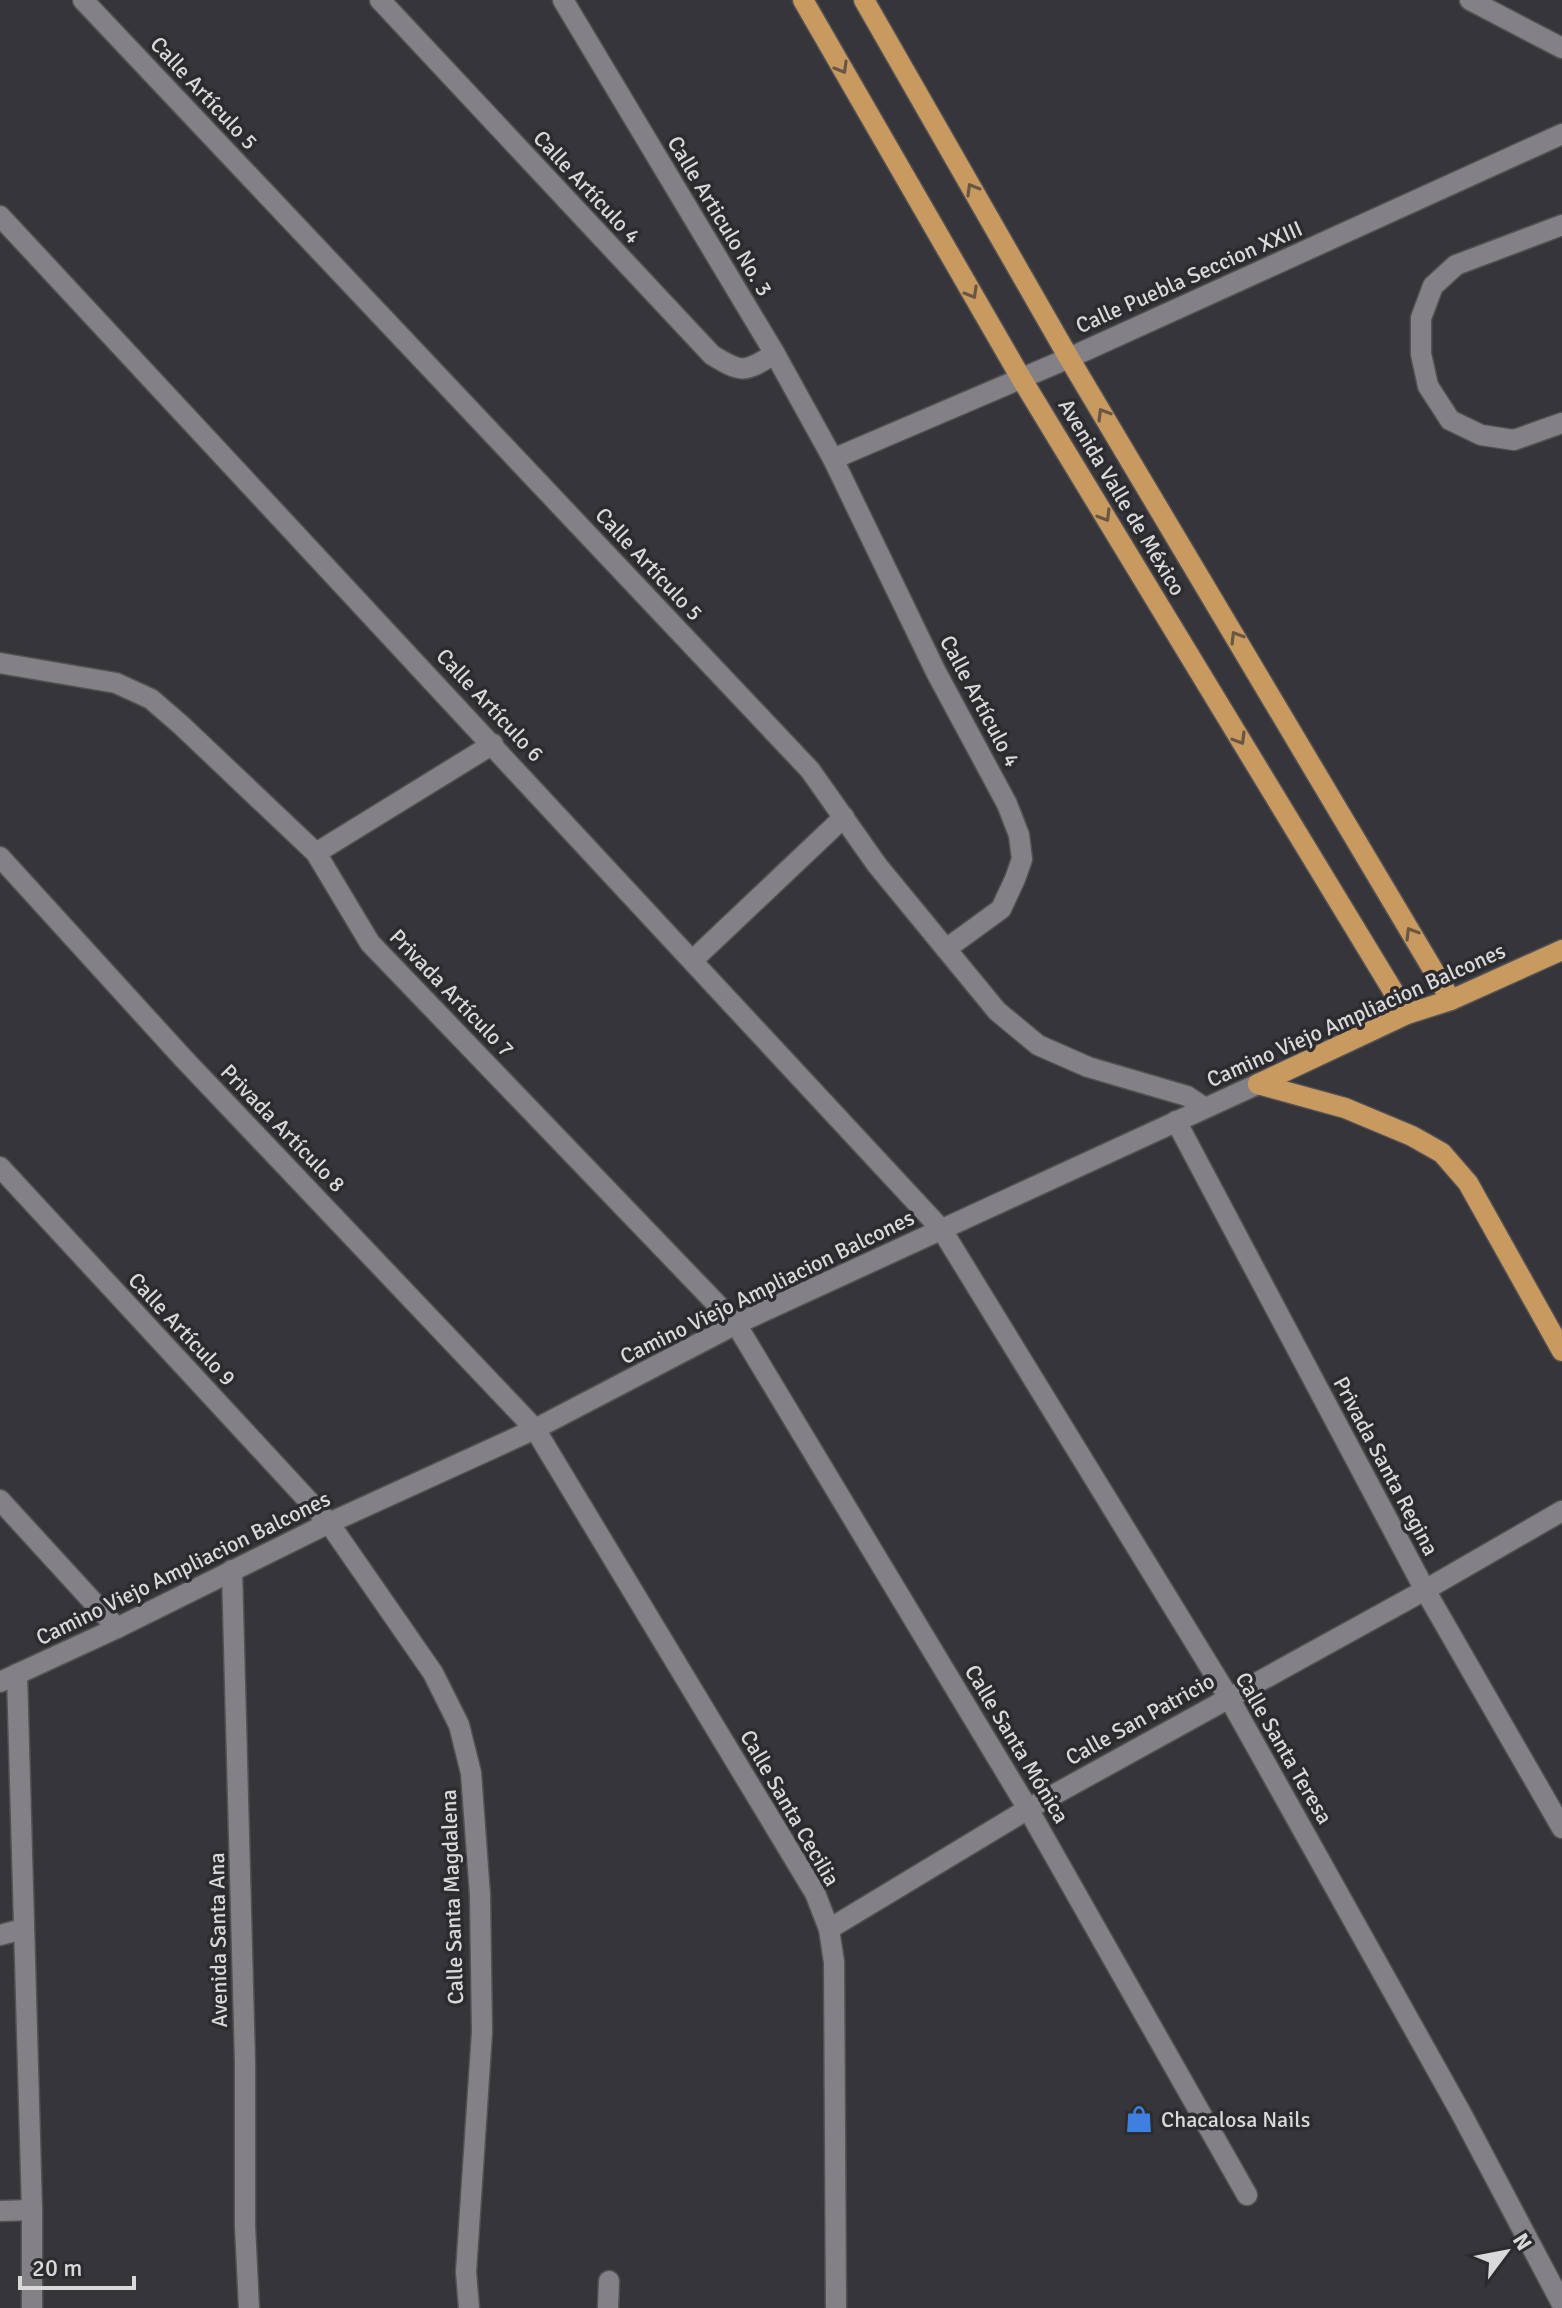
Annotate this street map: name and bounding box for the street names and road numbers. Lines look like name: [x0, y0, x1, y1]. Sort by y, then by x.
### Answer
street label: Calle Artículo 5: [145, 31, 263, 155]
street label: Calle Artículo 4: [528, 125, 646, 249]
street label: Calle Articulo No. 3: [662, 131, 778, 301]
street label: Calle Puebla Seccion XXIII: [1071, 215, 1307, 339]
street label: Avenida Valle de México: [1053, 394, 1191, 600]
street label: Calle Artículo 5: [590, 502, 708, 626]
street label: Calle Artículo 4: [934, 631, 1026, 772]
street label: Calle Artículo 6: [431, 643, 549, 767]
street label: Privada Artículo 7: [384, 923, 520, 1063]
street label: Camino Viejo Ampliacion Balcones: [1203, 937, 1509, 1093]
street label: Privada Artículo 8: [215, 1058, 351, 1198]
street label: Camino Viejo Ampliacion Balcones: [615, 1204, 919, 1370]
street label: Calle Artículo 9: [123, 1267, 241, 1391]
street label: Privada Santa Regina: [1327, 1372, 1445, 1560]
street label: Camino Viejo Ampliacion Balcones: [31, 1485, 335, 1651]
street label: Calle Santa Mónica: [959, 1660, 1075, 1828]
street label: Calle San Patricio: [1061, 1667, 1219, 1771]
street label: Calle Santa Teresa: [1230, 1667, 1338, 1829]
street label: Calle Santa Cecilia: [734, 1725, 846, 1891]
street label: Calle Santa Magdalena: [435, 1789, 469, 2005]
street label: Avenida Santa Ana: [203, 1852, 233, 2028]

